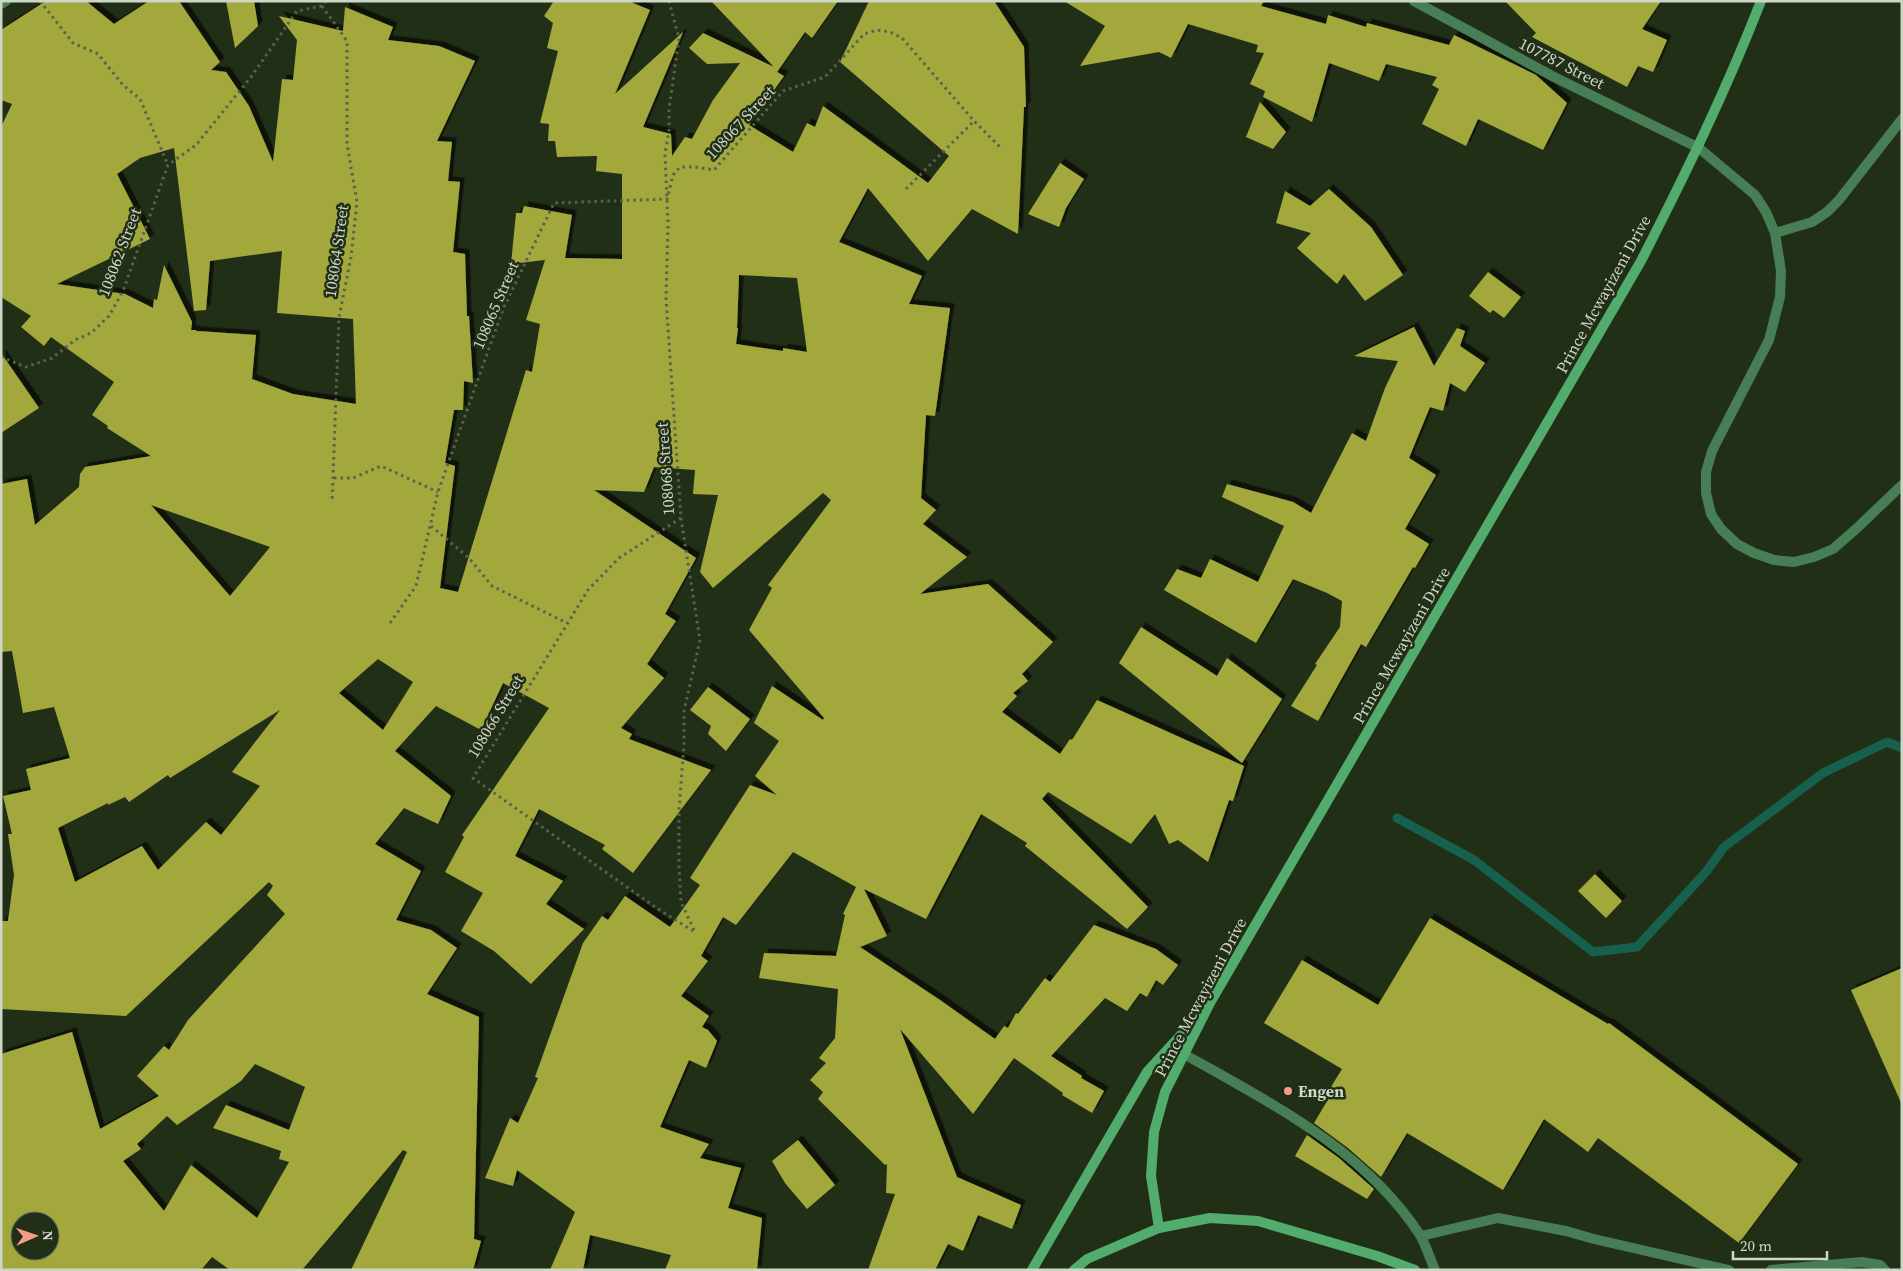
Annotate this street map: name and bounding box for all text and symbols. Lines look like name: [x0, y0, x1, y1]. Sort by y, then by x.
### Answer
street label: 107787 Street: [1516, 32, 1609, 94]
street label: 108067 Street: [700, 80, 780, 164]
street label: 108064 Street: [319, 203, 353, 299]
street label: 108062 Street: [92, 204, 146, 299]
street label: Prince Mcwayizeni Drive: [1550, 211, 1656, 377]
street label: 108065 Street: [467, 257, 524, 352]
street label: 108068 Street: [651, 421, 679, 516]
street label: Prince Mcwayizeni Drive: [1347, 563, 1455, 727]
street label: 108066 Street: [462, 670, 529, 762]
street label: Prince Mcwayizeni Drive: [1149, 914, 1251, 1080]
place label: Engen: [1298, 1080, 1344, 1102]
marker: Engen: [1282, 1085, 1294, 1097]
north arrow: [10, 1211, 60, 1261]
scale bar: [1733, 1228, 1827, 1260]
text: N: [38, 1230, 58, 1241]
text: 20 m: [1740, 1235, 1772, 1256]

